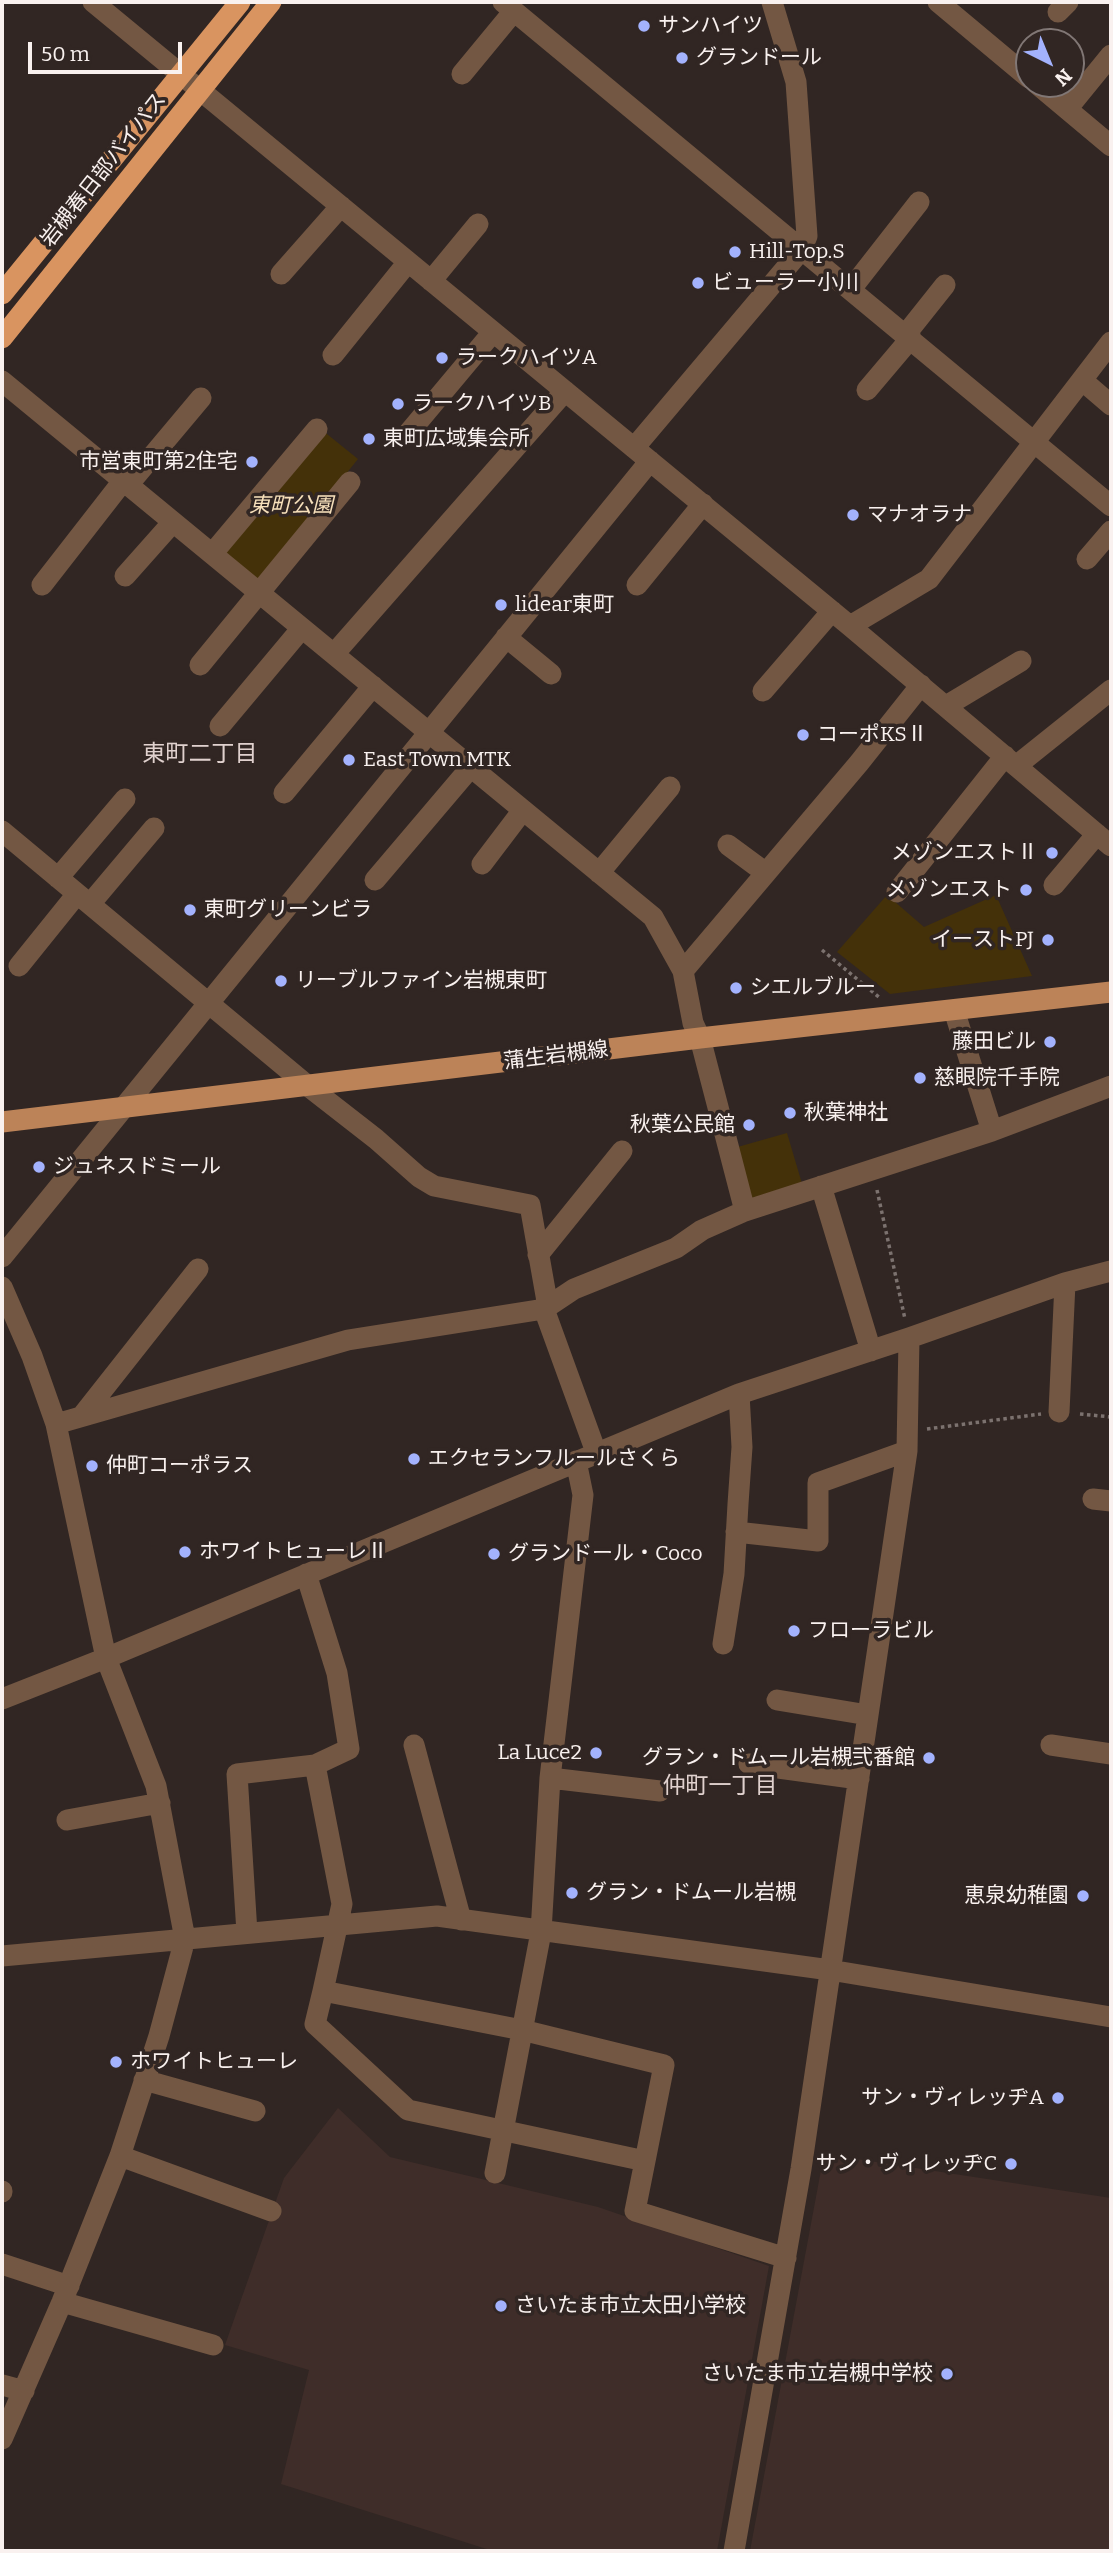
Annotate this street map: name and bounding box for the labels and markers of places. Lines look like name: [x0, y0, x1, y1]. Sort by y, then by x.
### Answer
place label: サンハイツ: [658, 13, 763, 39]
marker: サンハイツ: [636, 18, 652, 34]
place label: グランドール: [696, 45, 822, 71]
marker: グランドール: [674, 50, 690, 66]
place label: Hill-Top.S: [749, 239, 845, 265]
marker: Hill-Top.S: [727, 244, 743, 260]
place label: ビューラー小川: [712, 270, 859, 296]
marker: ビューラー小川: [690, 275, 706, 291]
place label: ラークハイツA: [456, 345, 597, 371]
marker: ラークハイツA: [434, 350, 450, 366]
place label: ラークハイツB: [412, 391, 552, 417]
marker: ラークハイツB: [390, 396, 406, 412]
place label: 東町広域集会所: [383, 426, 530, 452]
marker: 東町広域集会所: [361, 431, 377, 447]
place label: 市営東町第2住宅: [80, 449, 238, 475]
marker: 市営東町第2住宅: [244, 454, 260, 470]
place label: マナオラナ: [867, 502, 972, 528]
marker: マナオラナ: [845, 507, 861, 523]
place label: lidear東町: [515, 592, 614, 618]
marker: lidear東町: [493, 597, 509, 613]
place label: コーポKSⅡ: [817, 722, 928, 748]
marker: コーポKSⅡ: [795, 727, 811, 743]
place label: East Town MTK: [363, 747, 511, 773]
marker: East Town MTK: [341, 752, 357, 768]
place label: メゾンエストⅡ: [891, 840, 1038, 866]
marker: メゾンエストⅡ: [1044, 845, 1060, 861]
place label: メゾンエスト: [886, 877, 1012, 903]
marker: メゾンエスト: [1018, 882, 1034, 898]
place label: 東町グリーンビラ: [204, 897, 372, 923]
marker: 東町グリーンビラ: [182, 902, 198, 918]
place label: イーストPJ: [931, 927, 1034, 953]
marker: イーストPJ: [1040, 932, 1056, 948]
place label: リーブルファイン岩槻東町: [295, 968, 547, 994]
marker: リーブルファイン岩槻東町: [273, 973, 289, 989]
place label: シエルブルー: [750, 975, 876, 1001]
marker: シエルブルー: [728, 980, 744, 996]
place label: 藤田ビル: [952, 1029, 1036, 1055]
marker: 藤田ビル: [1042, 1034, 1058, 1050]
place label: 慈眼院千手院: [934, 1065, 1060, 1091]
marker: 慈眼院千手院: [912, 1070, 928, 1086]
place label: 秋葉神社: [804, 1100, 888, 1126]
marker: 秋葉神社: [782, 1105, 798, 1121]
place label: 秋葉公民館: [630, 1112, 735, 1138]
marker: 秋葉公民館: [741, 1117, 757, 1133]
place label: ジュネスドミール: [53, 1154, 221, 1180]
marker: ジュネスドミール: [31, 1159, 47, 1175]
place label: エクセランフルールさくら: [428, 1446, 680, 1472]
marker: エクセランフルールさくら: [406, 1451, 422, 1467]
place label: 仲町コーポラス: [106, 1453, 253, 1479]
marker: 仲町コーポラス: [84, 1458, 100, 1474]
place label: ホワイトヒューレⅡ: [199, 1539, 388, 1565]
place label: グランドール・Coco: [508, 1541, 703, 1567]
marker: ホワイトヒューレⅡ: [177, 1544, 193, 1560]
marker: グランドール・Coco: [486, 1546, 502, 1562]
place label: フローラビル: [808, 1618, 934, 1644]
marker: フローラビル: [786, 1623, 802, 1639]
place label: La Luce2: [497, 1740, 582, 1766]
marker: La Luce2: [588, 1745, 604, 1761]
place label: グラン・ドムール岩槻弐番館: [642, 1745, 915, 1771]
marker: グラン・ドムール岩槻弐番館: [921, 1750, 937, 1766]
place label: グラン・ドムール岩槻: [586, 1880, 796, 1906]
place label: 恵泉幼稚園: [964, 1883, 1069, 1909]
marker: グラン・ドムール岩槻: [564, 1885, 580, 1901]
marker: 恵泉幼稚園: [1075, 1888, 1091, 1904]
place label: ホワイトヒューレ: [130, 2049, 298, 2075]
marker: ホワイトヒューレ: [108, 2054, 124, 2070]
place label: サン・ヴィレッヂA: [861, 2085, 1044, 2111]
marker: サン・ヴィレッヂA: [1050, 2090, 1066, 2106]
place label: サン・ヴィレッヂC: [815, 2151, 997, 2177]
marker: サン・ヴィレッヂC: [1003, 2156, 1019, 2172]
place label: さいたま市立太田小学校: [515, 2293, 746, 2319]
marker: さいたま市立太田小学校: [493, 2298, 509, 2314]
place label: さいたま市立岩槻中学校: [702, 2361, 933, 2387]
marker: さいたま市立岩槻中学校: [939, 2366, 955, 2382]

